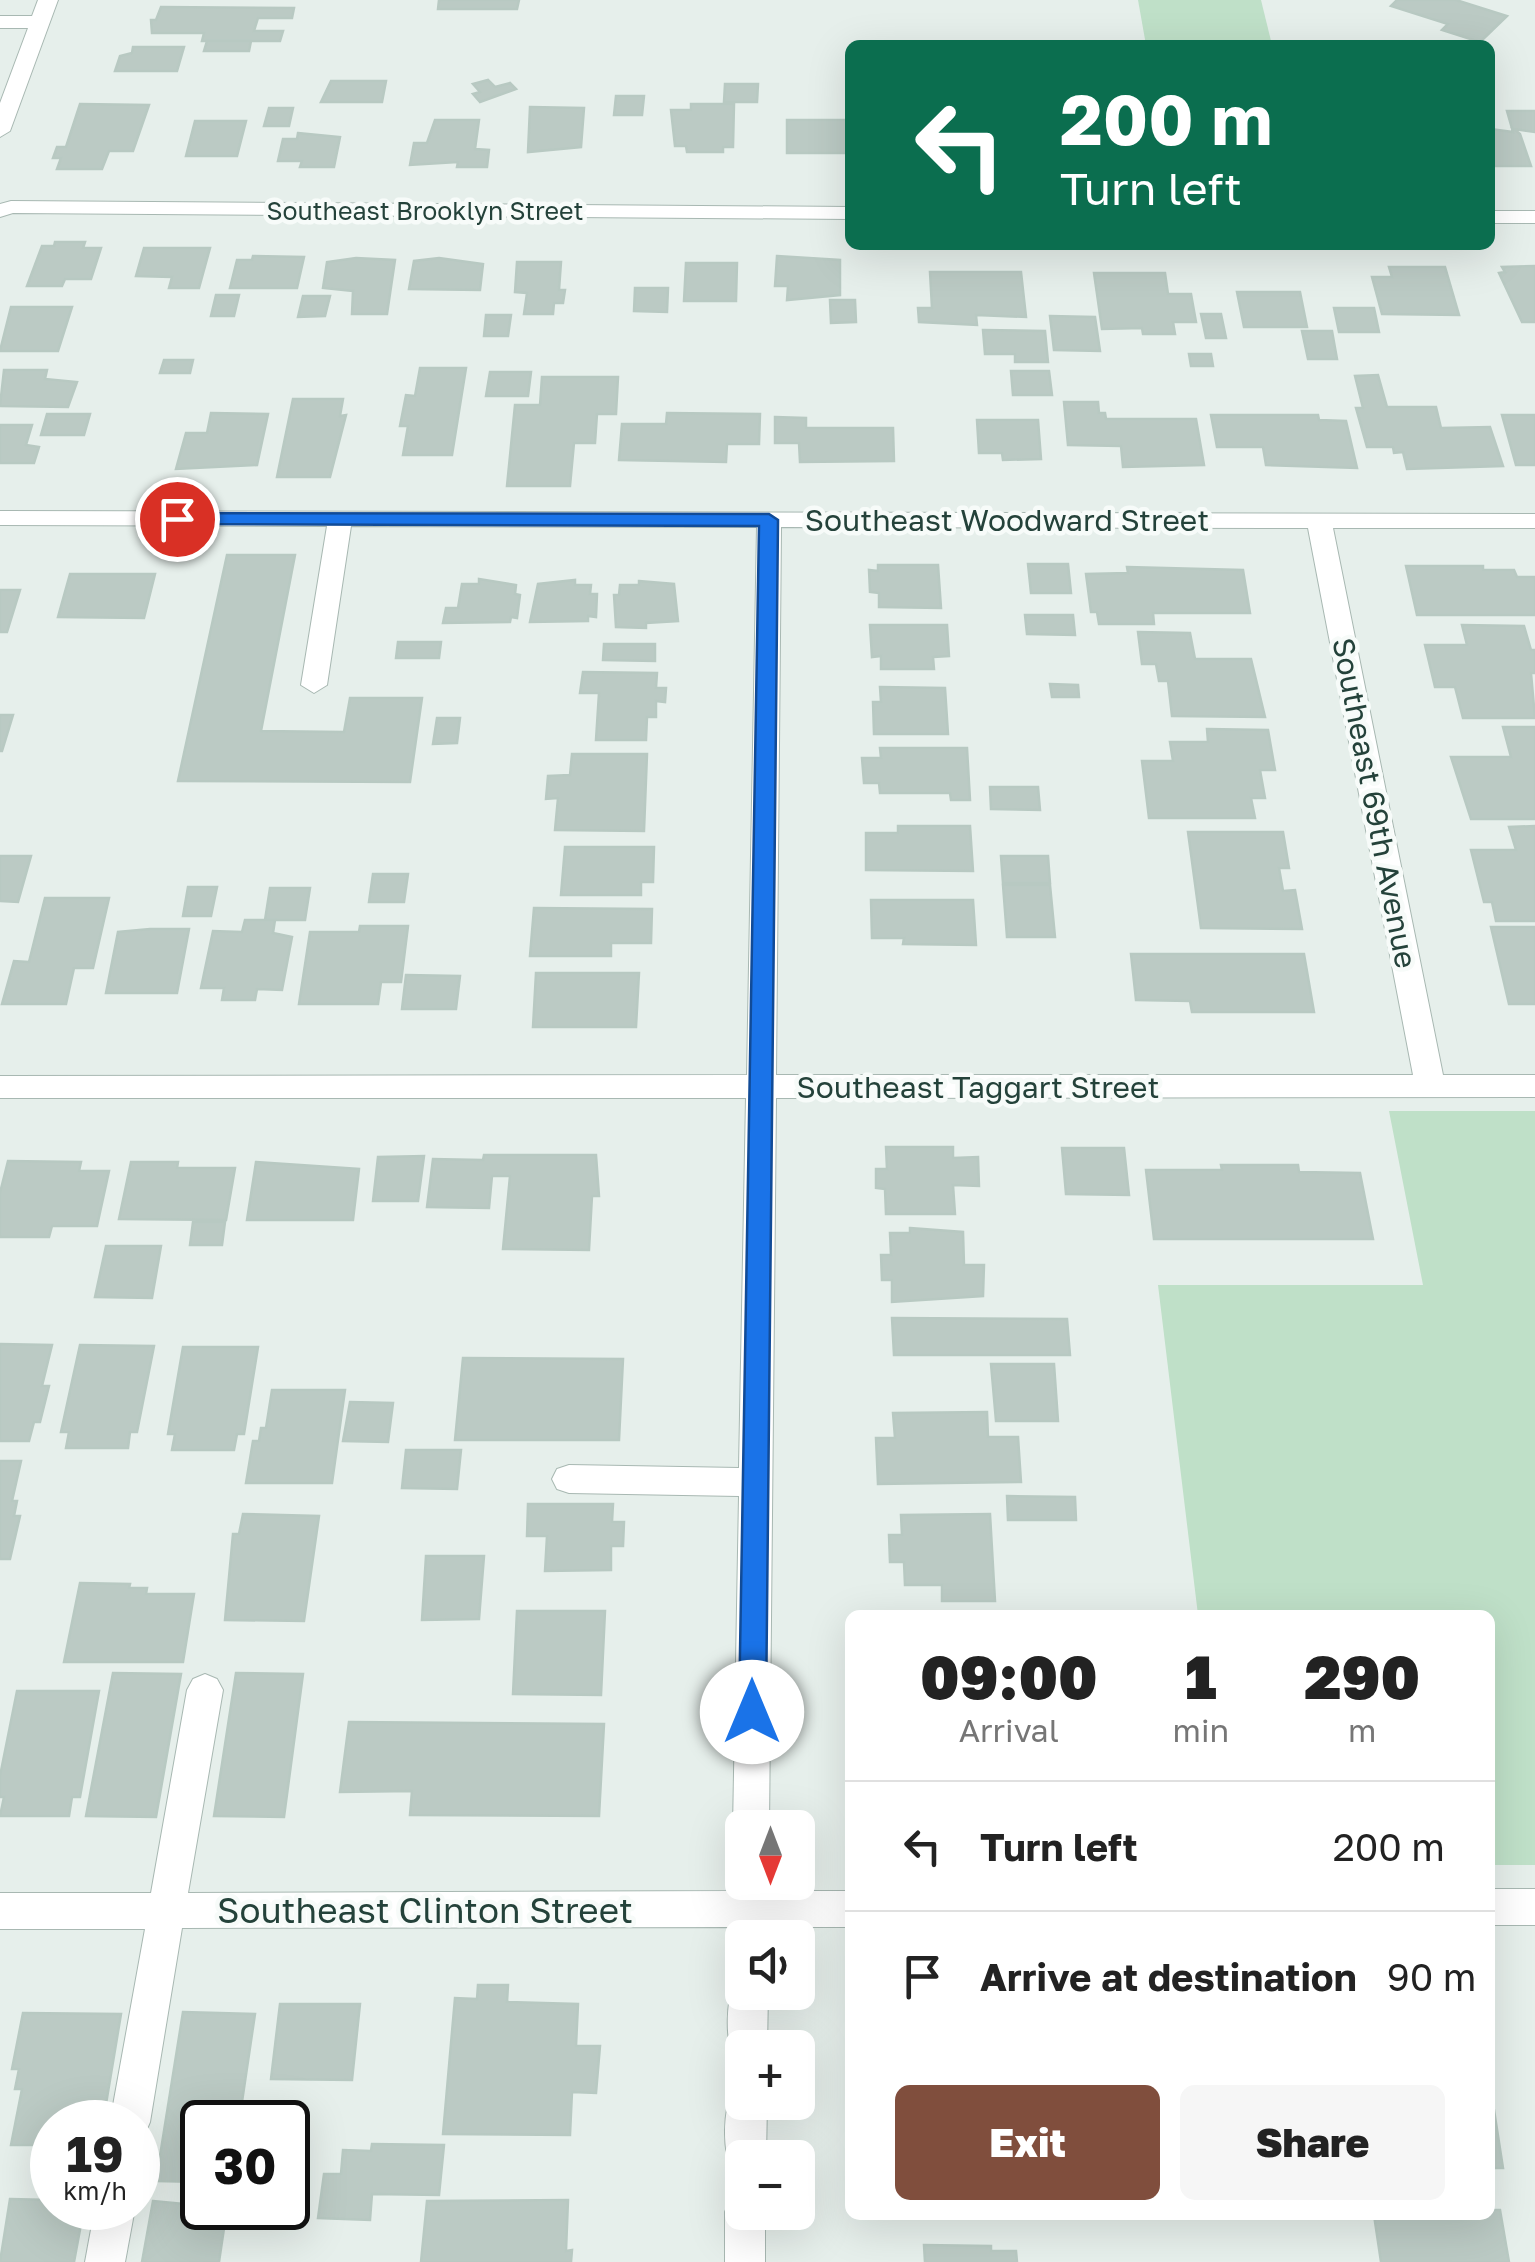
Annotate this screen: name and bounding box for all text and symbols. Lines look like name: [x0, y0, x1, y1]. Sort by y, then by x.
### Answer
text: 200 m: [1060, 76, 1272, 160]
icon: left: [895, 80, 1025, 210]
text: Turn left: [1060, 161, 1242, 215]
street label: Southeast Brooklyn Street: [266, 195, 584, 226]
pin: [135, 477, 220, 562]
icon: arrive: [150, 492, 205, 547]
street label: Southeast Woodward Street: [805, 502, 1209, 538]
street label: Southeast 69th Avenue: [1325, 635, 1425, 971]
street label: Southeast Taggart Street: [797, 1069, 1159, 1105]
text: 09:00: [920, 1640, 1098, 1712]
text: 1: [1185, 1640, 1217, 1712]
text: 290: [1304, 1640, 1420, 1712]
position arrow: [700, 1660, 804, 1764]
text: Arrival: [959, 1711, 1059, 1749]
text: min: [1173, 1711, 1229, 1749]
text: m: [1348, 1711, 1376, 1749]
north arrow: [725, 1810, 815, 1900]
map controls: [725, 1810, 815, 2230]
icon: left: [895, 1819, 950, 1874]
text: Turn left: [980, 1824, 1138, 1869]
text: 200 m: [1333, 1824, 1445, 1869]
street label: Southeast Clinton Street: [217, 1889, 633, 1931]
button: sound: [725, 1920, 815, 2010]
icon: arrive: [895, 1949, 950, 2004]
text: Arrive at destination: [980, 1954, 1357, 1999]
text: 90 m: [1387, 1954, 1476, 1999]
button: +: [725, 2030, 815, 2120]
button: Exit: [895, 2085, 1160, 2200]
button: Share: [1180, 2085, 1445, 2200]
speed limit sign: 30: [180, 2100, 310, 2230]
text: 19: [66, 2123, 124, 2183]
button: −: [725, 2140, 815, 2230]
text: km/h: [63, 2175, 127, 2206]

